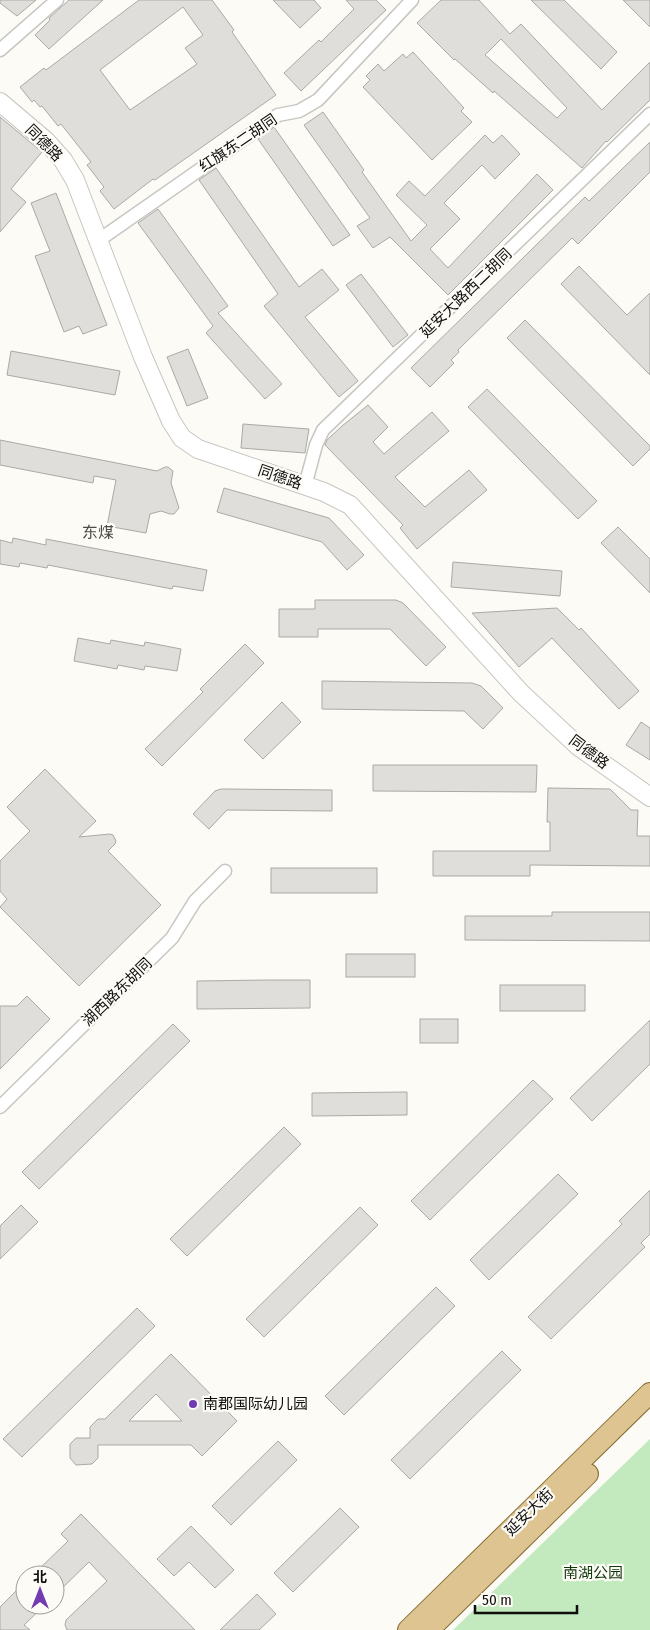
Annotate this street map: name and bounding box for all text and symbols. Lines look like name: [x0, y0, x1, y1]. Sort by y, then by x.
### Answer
street label: 红旗东二胡同: [196, 110, 280, 176]
street label: 同德路: [22, 121, 66, 165]
street label: 延安大路西二胡同: [417, 245, 515, 341]
street label: 同德路: [256, 461, 304, 493]
district label: 东煤: [82, 523, 114, 542]
street label: 同德路: [566, 731, 612, 773]
street label: 湖西路东胡同: [78, 954, 156, 1030]
place label: 南郡国际幼儿园: [203, 1395, 308, 1413]
marker: 南郡国际幼儿园: [187, 1398, 199, 1410]
street label: 延安大街: [501, 1485, 557, 1539]
park label: 南湖公园: [563, 1564, 623, 1582]
north arrow: [15, 1565, 65, 1615]
text: 北: [33, 1569, 47, 1586]
scale bar: [475, 1582, 578, 1614]
text: 50 m: [482, 1591, 512, 1609]

